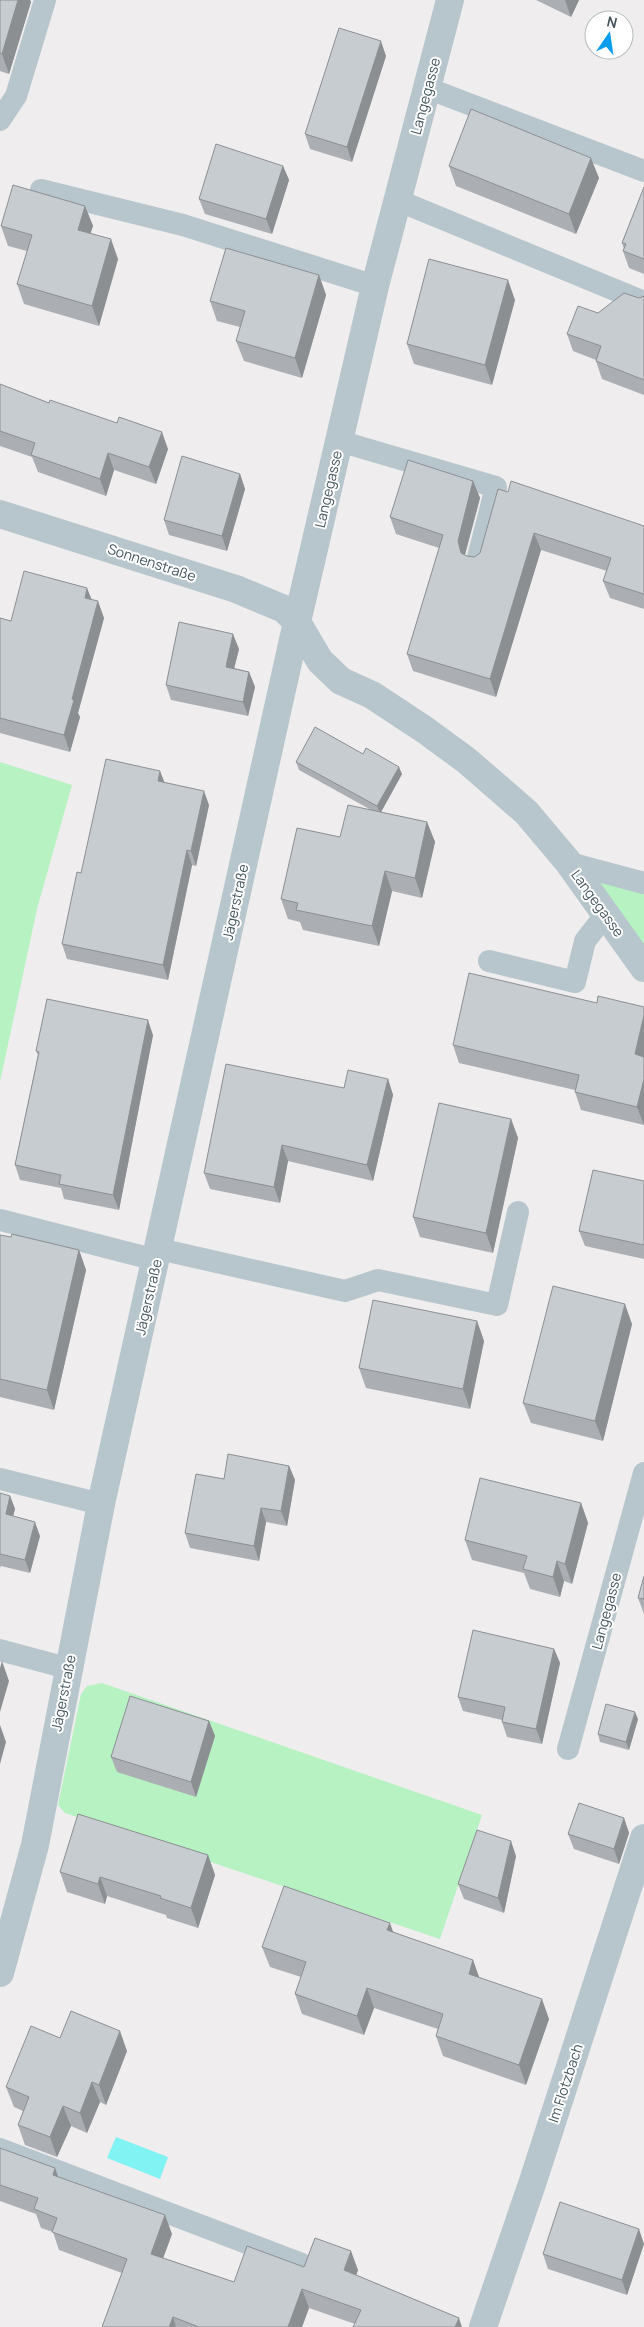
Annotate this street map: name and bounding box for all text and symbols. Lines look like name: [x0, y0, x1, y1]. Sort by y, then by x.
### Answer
north arrow: [584, 10, 634, 60]
text: N: [605, 11, 619, 32]
street label: Langegasse: [406, 56, 444, 136]
street label: Langegasse: [310, 449, 346, 529]
street label: Sonnenstraße: [105, 539, 199, 585]
street label: Jägerstraße: [218, 862, 252, 942]
street label: Langegasse: [567, 866, 629, 940]
street label: Jägerstraße: [130, 1257, 166, 1337]
street label: Langegasse: [587, 1571, 625, 1651]
street label: Jägerstraße: [46, 1653, 80, 1733]
street label: Im Flotzbach: [543, 2041, 587, 2125]

